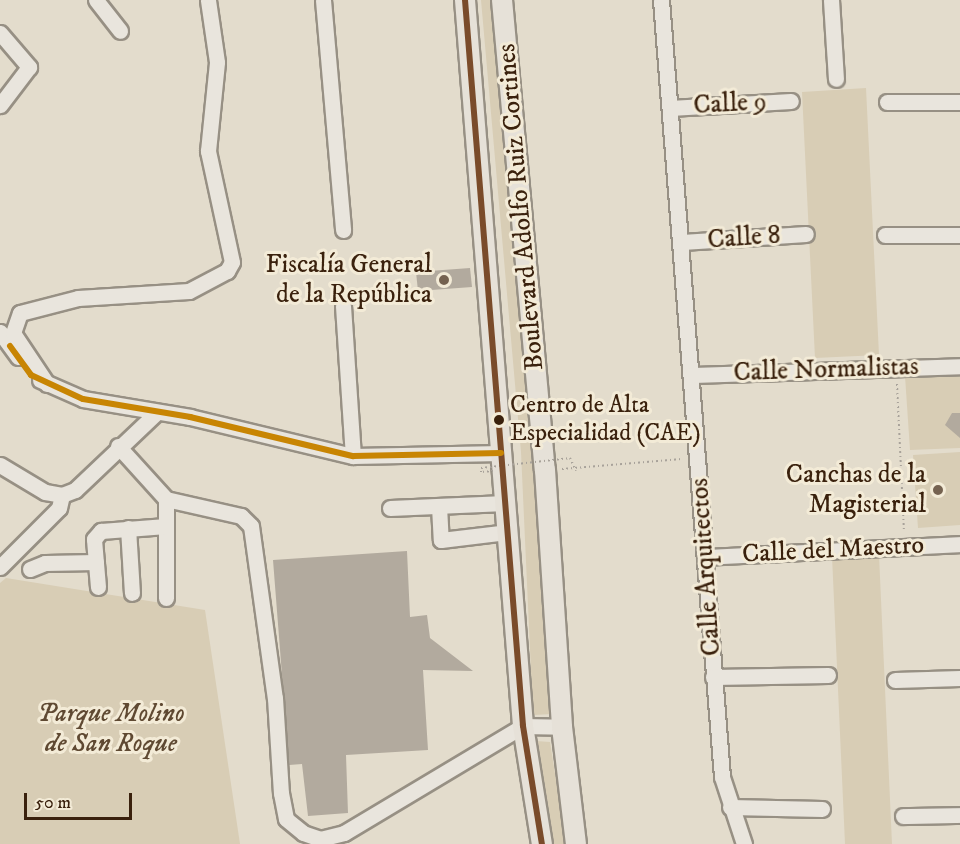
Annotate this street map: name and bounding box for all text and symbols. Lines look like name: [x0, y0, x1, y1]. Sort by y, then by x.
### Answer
street label: Boulevard Adolfo Ruiz Cortines: [491, 42, 551, 372]
street label: Calle 9: [693, 87, 767, 121]
street label: Calle 8: [706, 220, 782, 256]
place label: Fiscalía General de la República: [266, 249, 432, 310]
marker: Fiscalía General de la República: [437, 273, 451, 287]
street label: Calle Normalistas: [733, 351, 919, 389]
place label: Centro de Alta Especialidad (CAE): [510, 392, 701, 448]
marker: Centro de Alta Especialidad (CAE): [493, 414, 505, 426]
place label: Canchas de la Magisterial: [786, 459, 926, 520]
street label: Calle Arquitectos: [684, 477, 728, 657]
marker: Canchas de la Magisterial: [931, 483, 945, 497]
street label: Calle del Maestro: [741, 530, 925, 570]
park label: Parque Molino de San Roque: [37, 698, 185, 760]
scale bar: [27, 781, 135, 819]
text: 50 m: [35, 792, 71, 814]

